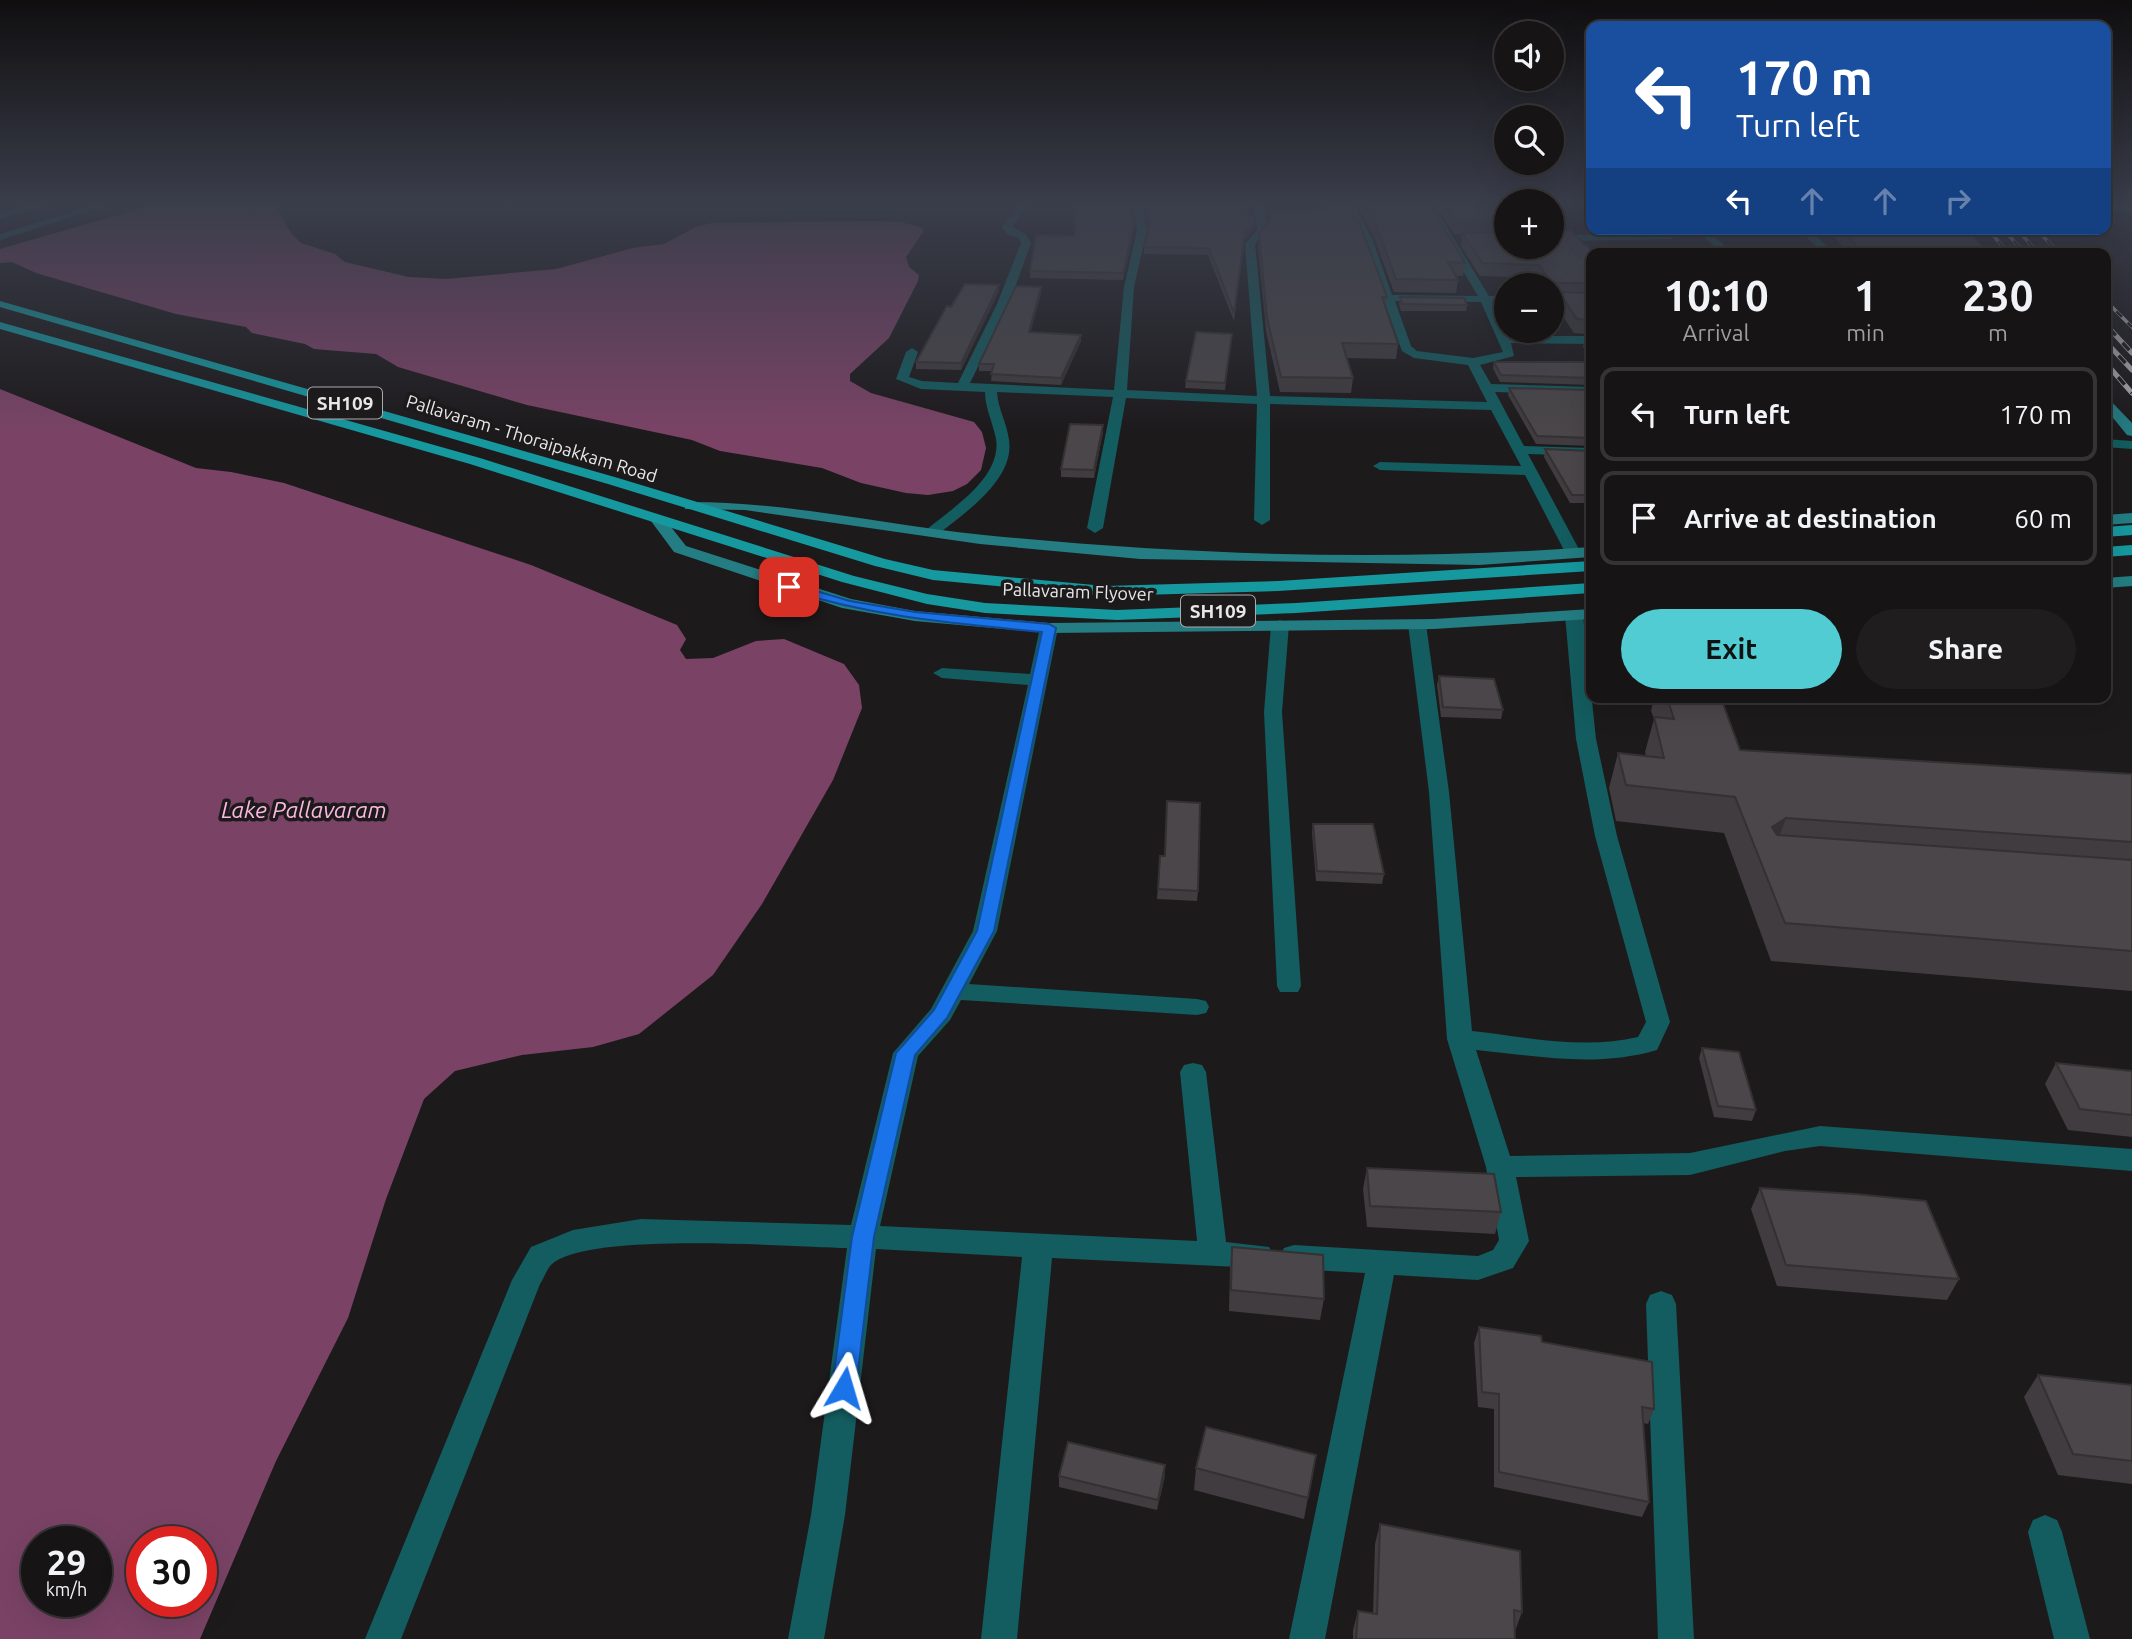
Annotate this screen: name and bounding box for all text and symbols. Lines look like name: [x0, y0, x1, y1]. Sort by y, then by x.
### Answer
map controls: [1494, 21, 1564, 343]
button: sound: [1494, 21, 1564, 91]
icon: left: [1621, 49, 1712, 140]
text: 170 m: [1736, 49, 1873, 104]
button: search: [1494, 105, 1564, 175]
text: Turn left: [1736, 107, 1860, 143]
icon: left: [1720, 182, 1758, 220]
icon: ahead: [1793, 182, 1831, 220]
icon: ahead: [1866, 182, 1904, 220]
icon: right: [1939, 182, 1977, 220]
button: +: [1494, 189, 1564, 259]
text: 10:10: [1664, 272, 1769, 319]
text: 1: [1854, 272, 1877, 319]
text: 230: [1962, 272, 2033, 319]
button: −: [1494, 273, 1564, 343]
text: Arrival: [1683, 320, 1750, 345]
text: min: [1846, 320, 1885, 345]
text: m: [1988, 320, 2008, 345]
road number: SH109: [308, 388, 382, 418]
street label: Pallavaram - Thoraipakkam Road: [404, 390, 660, 486]
icon: left: [1625, 395, 1663, 433]
text: Turn left: [1684, 400, 1790, 429]
text: 170 m: [2000, 400, 2072, 429]
icon: arrive: [1625, 499, 1663, 537]
text: Arrive at destination: [1684, 504, 1937, 533]
text: 60 m: [2014, 504, 2072, 533]
pin: [759, 557, 819, 617]
icon: arrive: [770, 568, 808, 606]
street label: Pallavaram Flyover: [1002, 578, 1154, 604]
road number: SH109: [1181, 596, 1255, 626]
button: Exit: [1621, 609, 1842, 689]
button: Share: [1856, 609, 2076, 689]
water label: Lake Pallavaram: [221, 797, 387, 822]
position arrow: [807, 1351, 881, 1425]
speed limit sign: 30: [126, 1526, 217, 1617]
text: 29: [47, 1542, 86, 1582]
text: km/h: [46, 1579, 87, 1599]

